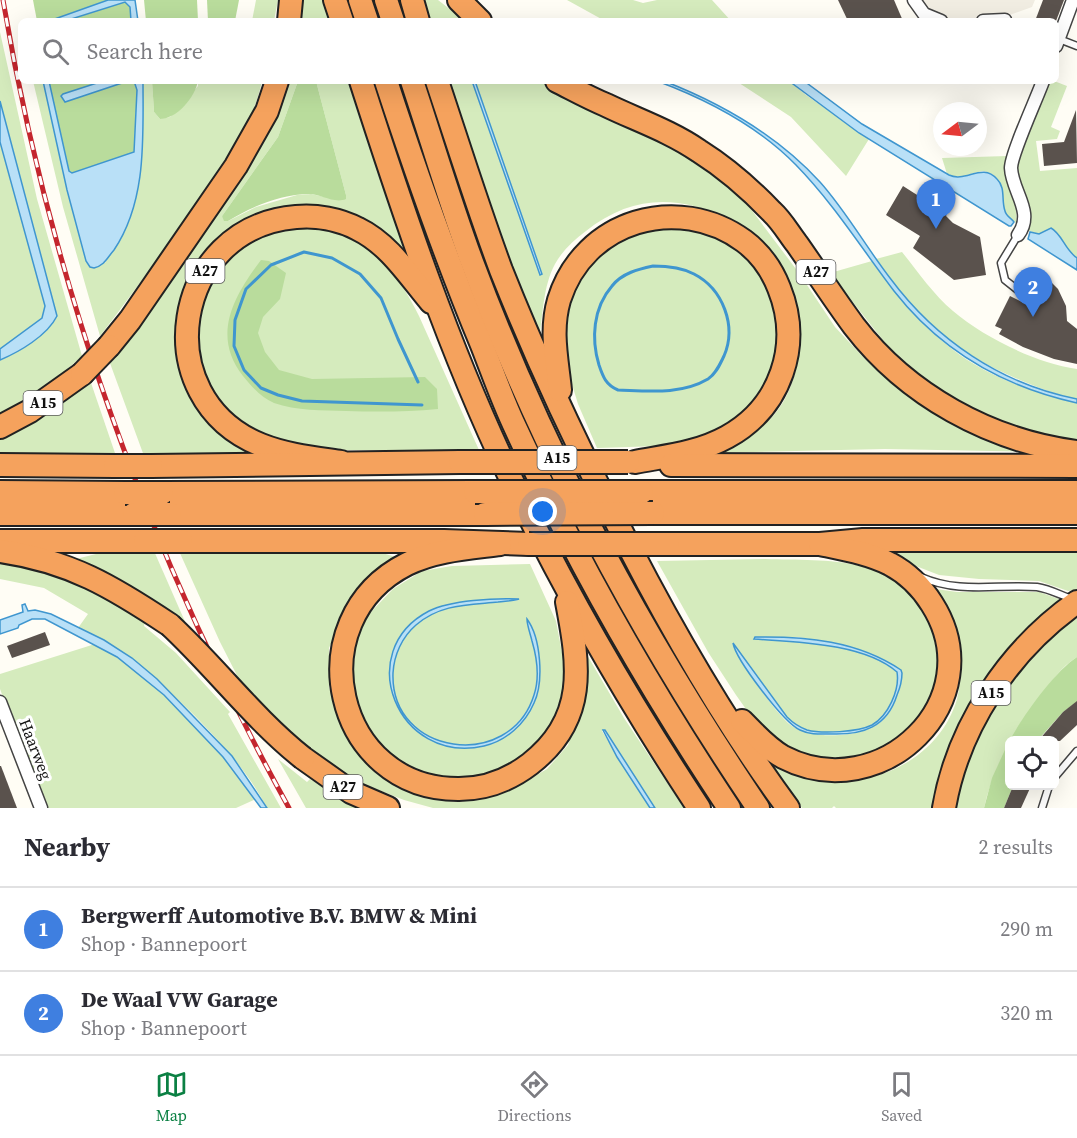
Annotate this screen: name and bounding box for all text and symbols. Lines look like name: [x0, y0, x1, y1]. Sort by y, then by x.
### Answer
search box: [18, 18, 1059, 84]
icon: search: [39, 35, 72, 68]
text: Search here: [87, 36, 203, 66]
north arrow: [933, 102, 987, 156]
pin: 1: [916, 180, 956, 229]
road number: A27: [186, 259, 224, 283]
road number: A27: [796, 260, 836, 284]
pin: 2: [1014, 268, 1052, 317]
road number: A15: [24, 391, 63, 415]
road number: A15: [538, 446, 576, 470]
your location: [528, 497, 557, 526]
road number: A15: [972, 681, 1010, 705]
street label: Haarweg: [14, 715, 58, 783]
map controls: [1005, 736, 1059, 790]
button: locate: [1005, 736, 1059, 790]
road number: A27: [324, 775, 362, 799]
text: Nearby: [24, 829, 110, 865]
text: 2 results: [978, 833, 1053, 861]
text: Bergwerff Automotive B.V. BMW & Mini: [81, 900, 477, 930]
text: 1: [38, 915, 49, 943]
text: 290 m: [1000, 915, 1053, 943]
text: Shop · Bannepoort: [81, 930, 247, 958]
text: De Waal VW Garage: [81, 984, 278, 1014]
text: 2: [38, 999, 49, 1027]
text: 320 m: [1000, 999, 1053, 1027]
text: Shop · Bannepoort: [81, 1014, 247, 1042]
tab: Map: [155, 1068, 188, 1126]
tab: Directions: [497, 1068, 572, 1126]
tab: Saved: [881, 1068, 922, 1126]

